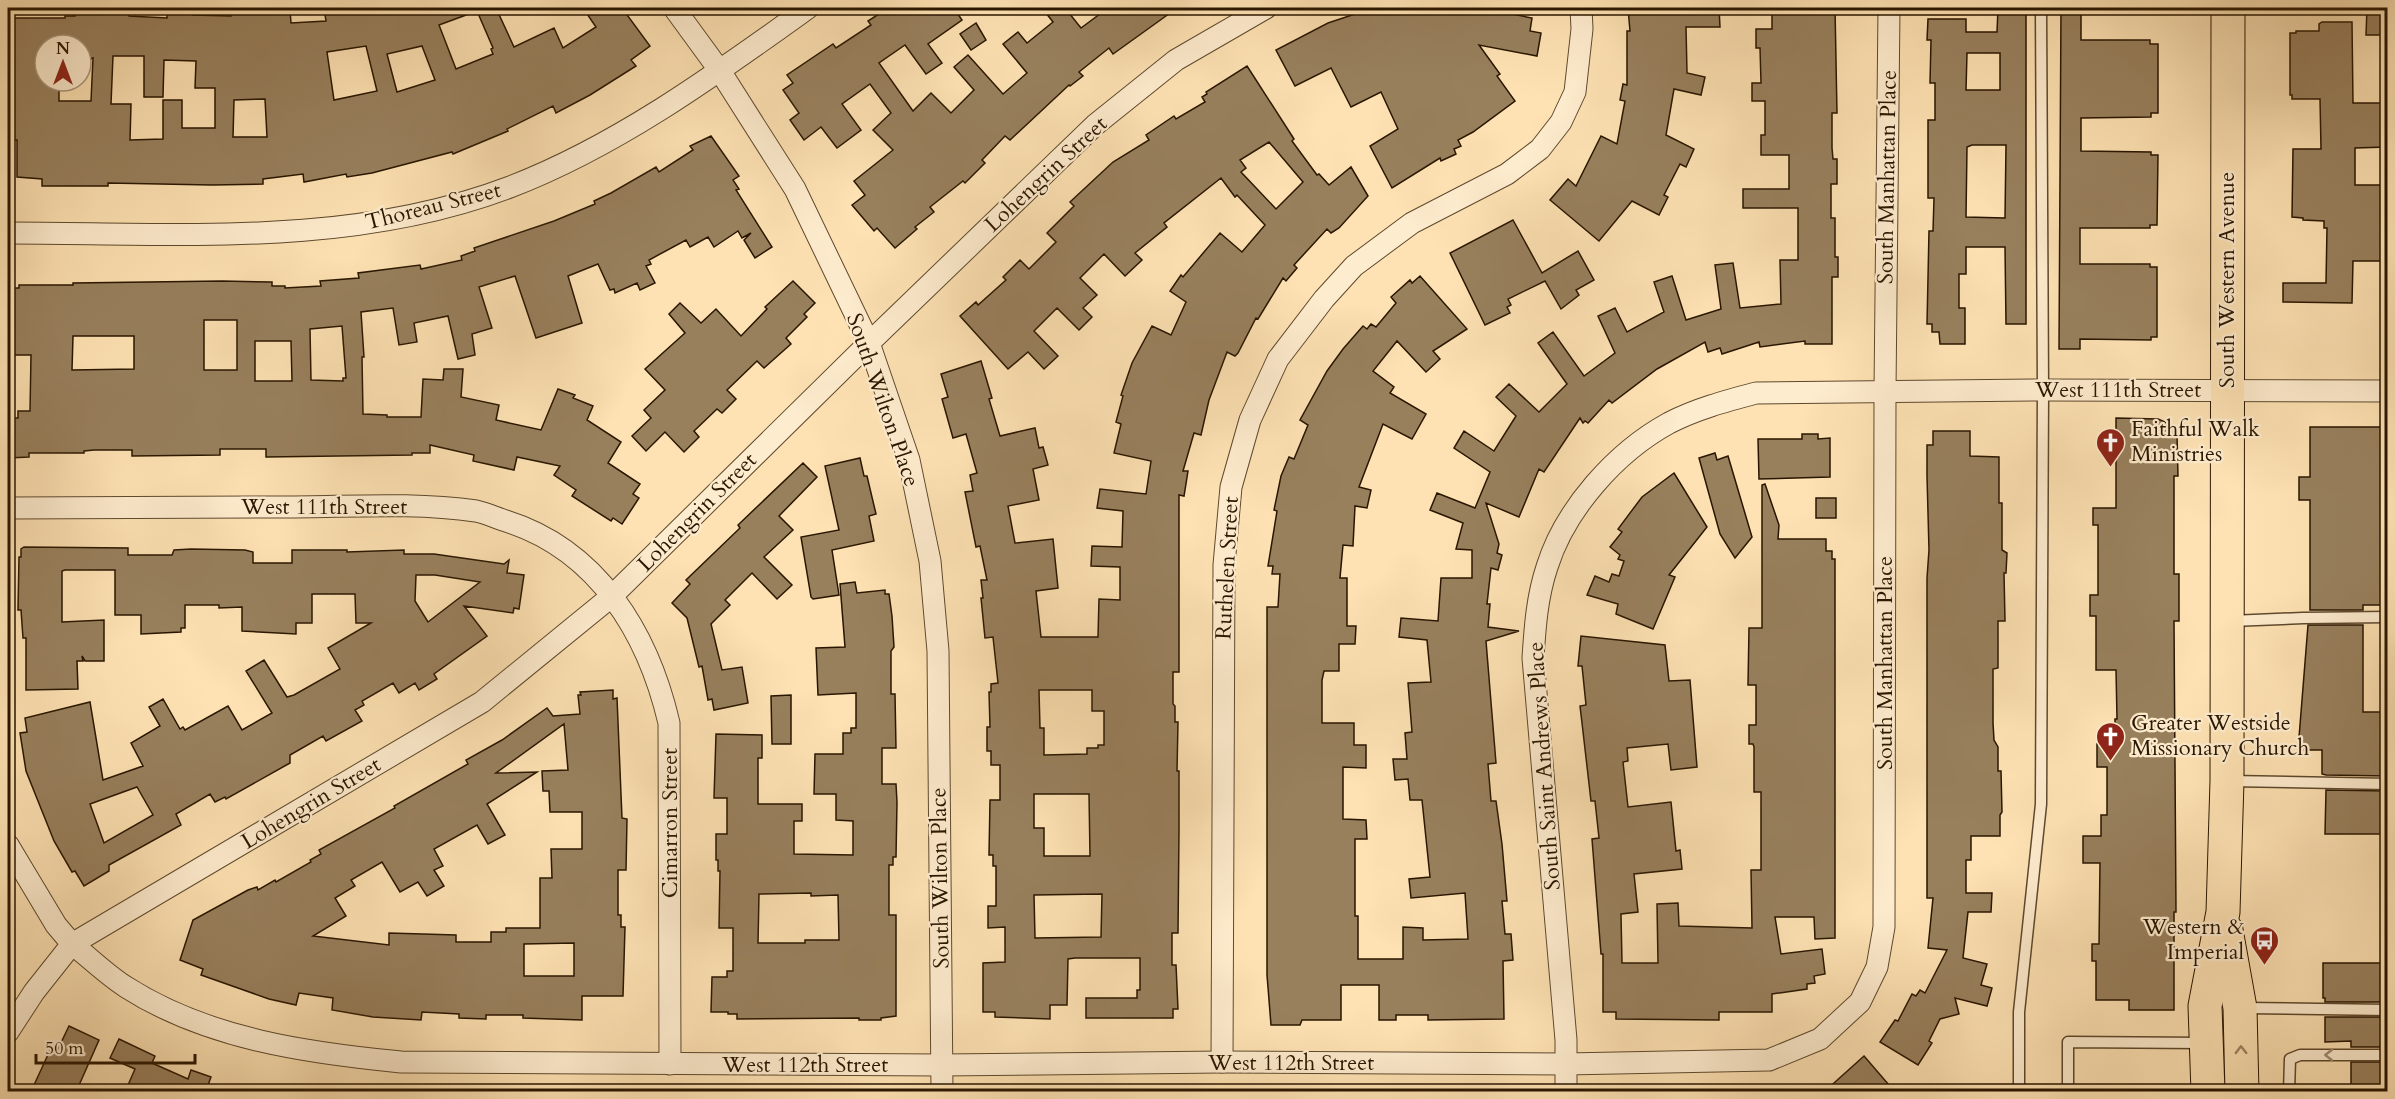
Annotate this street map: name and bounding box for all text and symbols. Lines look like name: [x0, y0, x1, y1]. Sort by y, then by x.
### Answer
north arrow: [33, 33, 93, 93]
text: N: [56, 38, 70, 60]
street label: South Manhattan Place: [1870, 70, 1904, 284]
street label: Lohengrin Street: [978, 109, 1114, 239]
street label: South Western Avenue: [2212, 172, 2242, 388]
street label: Thoreau Street: [362, 175, 504, 237]
street label: South Wilton Place: [839, 309, 927, 491]
street label: West 111th Street: [2034, 375, 2201, 405]
place label: Faithful Walk Ministries: [2131, 414, 2260, 469]
church icon: Faithful Walk Ministries: [2094, 426, 2126, 468]
street label: Lohengrin Street: [631, 446, 763, 578]
street label: West 111th Street: [240, 492, 407, 522]
street label: Ruthelen Street: [1208, 496, 1246, 640]
street label: South Manhattan Place: [1870, 556, 1900, 770]
street label: South Saint Andrews Place: [1520, 641, 1568, 891]
place label: Greater Westside Missionary Church: [2131, 708, 2309, 763]
church icon: Greater Westside Missionary Church: [2094, 720, 2126, 762]
street label: Cimarron Street: [655, 748, 685, 898]
street label: Lohengrin Street: [236, 750, 386, 856]
street label: South Wilton Place: [923, 787, 957, 969]
place label: Western & Imperial: [2142, 912, 2245, 967]
bus stop icon: Western & Imperial: [2249, 924, 2281, 966]
scale bar: [36, 1027, 195, 1065]
text: 50 m: [45, 1036, 84, 1061]
one-way arrow: [2235, 1045, 2247, 1054]
street label: West 112th Street: [1207, 1048, 1374, 1078]
one-way arrow: [2325, 1049, 2334, 1061]
street label: West 112th Street: [721, 1050, 888, 1080]

